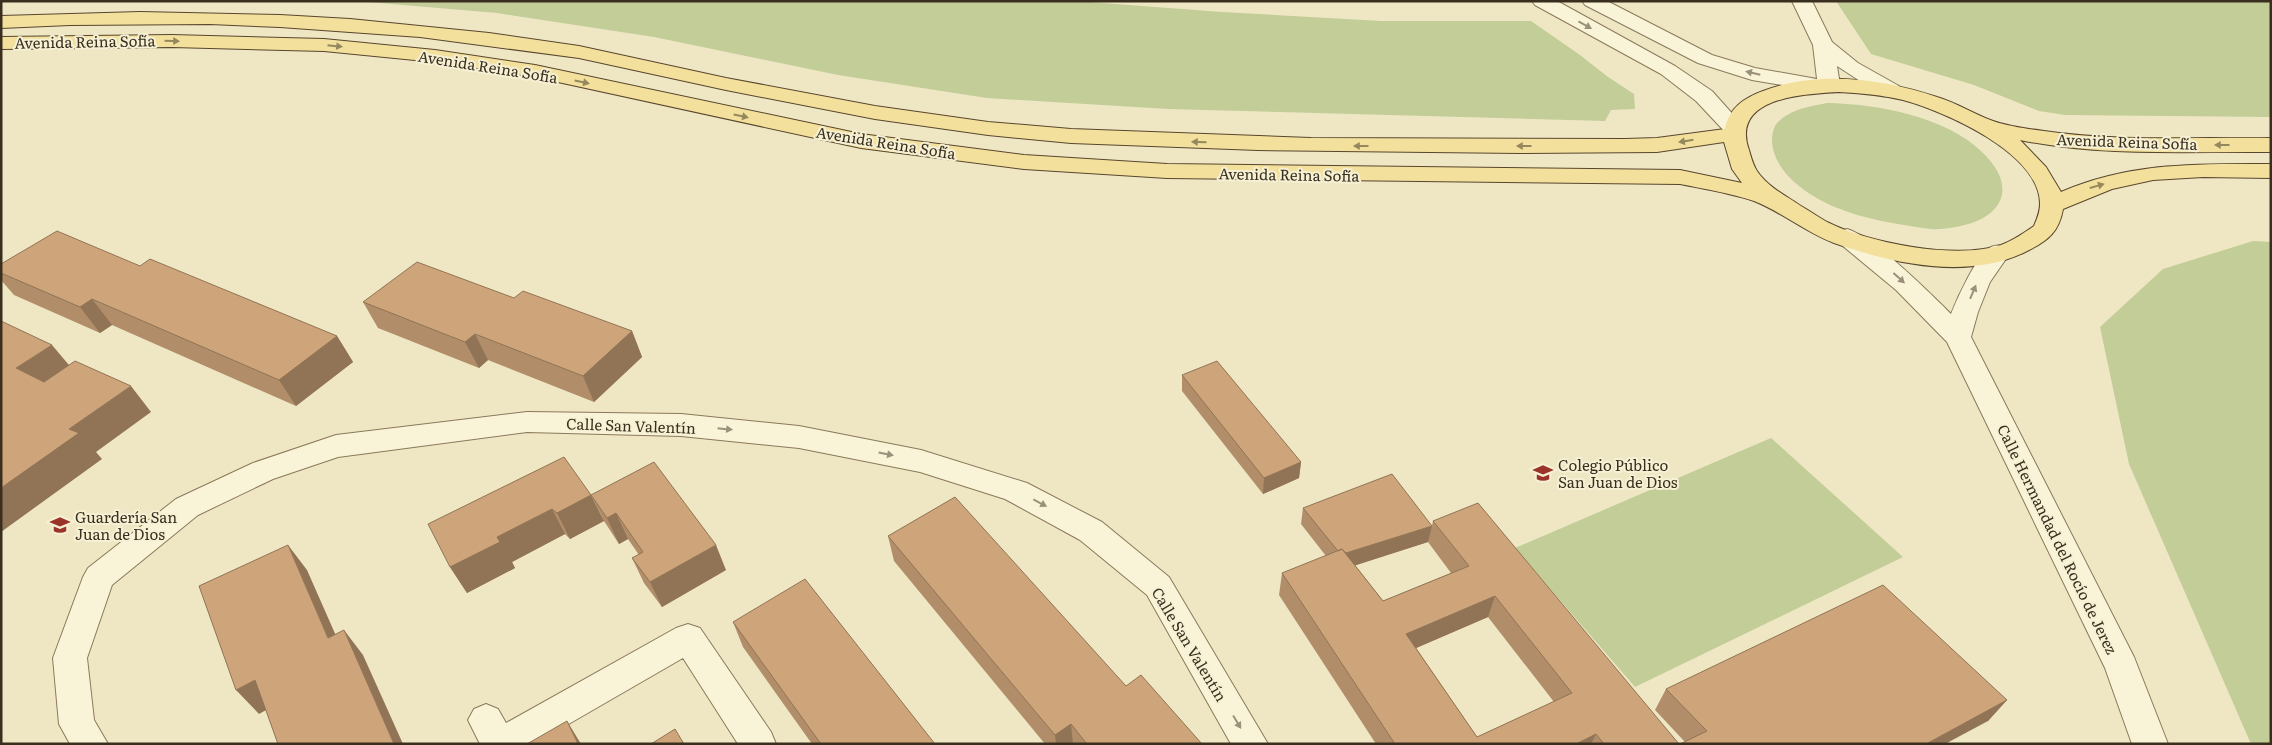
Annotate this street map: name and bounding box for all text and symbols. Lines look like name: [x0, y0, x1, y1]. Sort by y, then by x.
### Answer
one-way arrow: [1577, 21, 1592, 29]
street label: Avenida Reina Sofía: [14, 28, 157, 54]
one-way arrow: [165, 37, 181, 45]
one-way arrow: [327, 43, 343, 51]
street label: Avenida Reina Sofía: [417, 44, 560, 89]
one-way arrow: [1745, 69, 1760, 77]
one-way arrow: [575, 78, 591, 86]
one-way arrow: [733, 112, 749, 120]
street label: Avenida Reina Sofía: [815, 120, 958, 165]
street label: Avenida Reina Sofía: [2056, 127, 2199, 155]
one-way arrow: [1191, 137, 1207, 145]
one-way arrow: [1678, 137, 1694, 145]
one-way arrow: [2214, 141, 2230, 149]
one-way arrow: [1353, 142, 1369, 150]
one-way arrow: [1516, 142, 1532, 150]
street label: Avenida Reina Sofía: [1218, 161, 1361, 187]
one-way arrow: [2090, 182, 2105, 190]
one-way arrow: [1893, 272, 1905, 284]
one-way arrow: [1969, 284, 1977, 299]
street label: Calle San Valentín: [566, 411, 696, 439]
street label: Calle Hermandad del Rocío de Jerez: [1992, 420, 2124, 658]
one-way arrow: [718, 425, 734, 433]
one-way arrow: [878, 450, 893, 458]
place label: Colegio Público San Juan de Dios: [1558, 453, 1678, 493]
school or university icon: Colegio Público San Juan de Dios: [1532, 462, 1554, 484]
one-way arrow: [1033, 499, 1047, 508]
place label: Guardería San Juan de Dios: [75, 505, 177, 545]
school or university icon: Guardería San Juan de Dios: [49, 514, 71, 536]
street label: Calle San Valentín: [1147, 582, 1233, 706]
one-way arrow: [1233, 716, 1242, 729]

